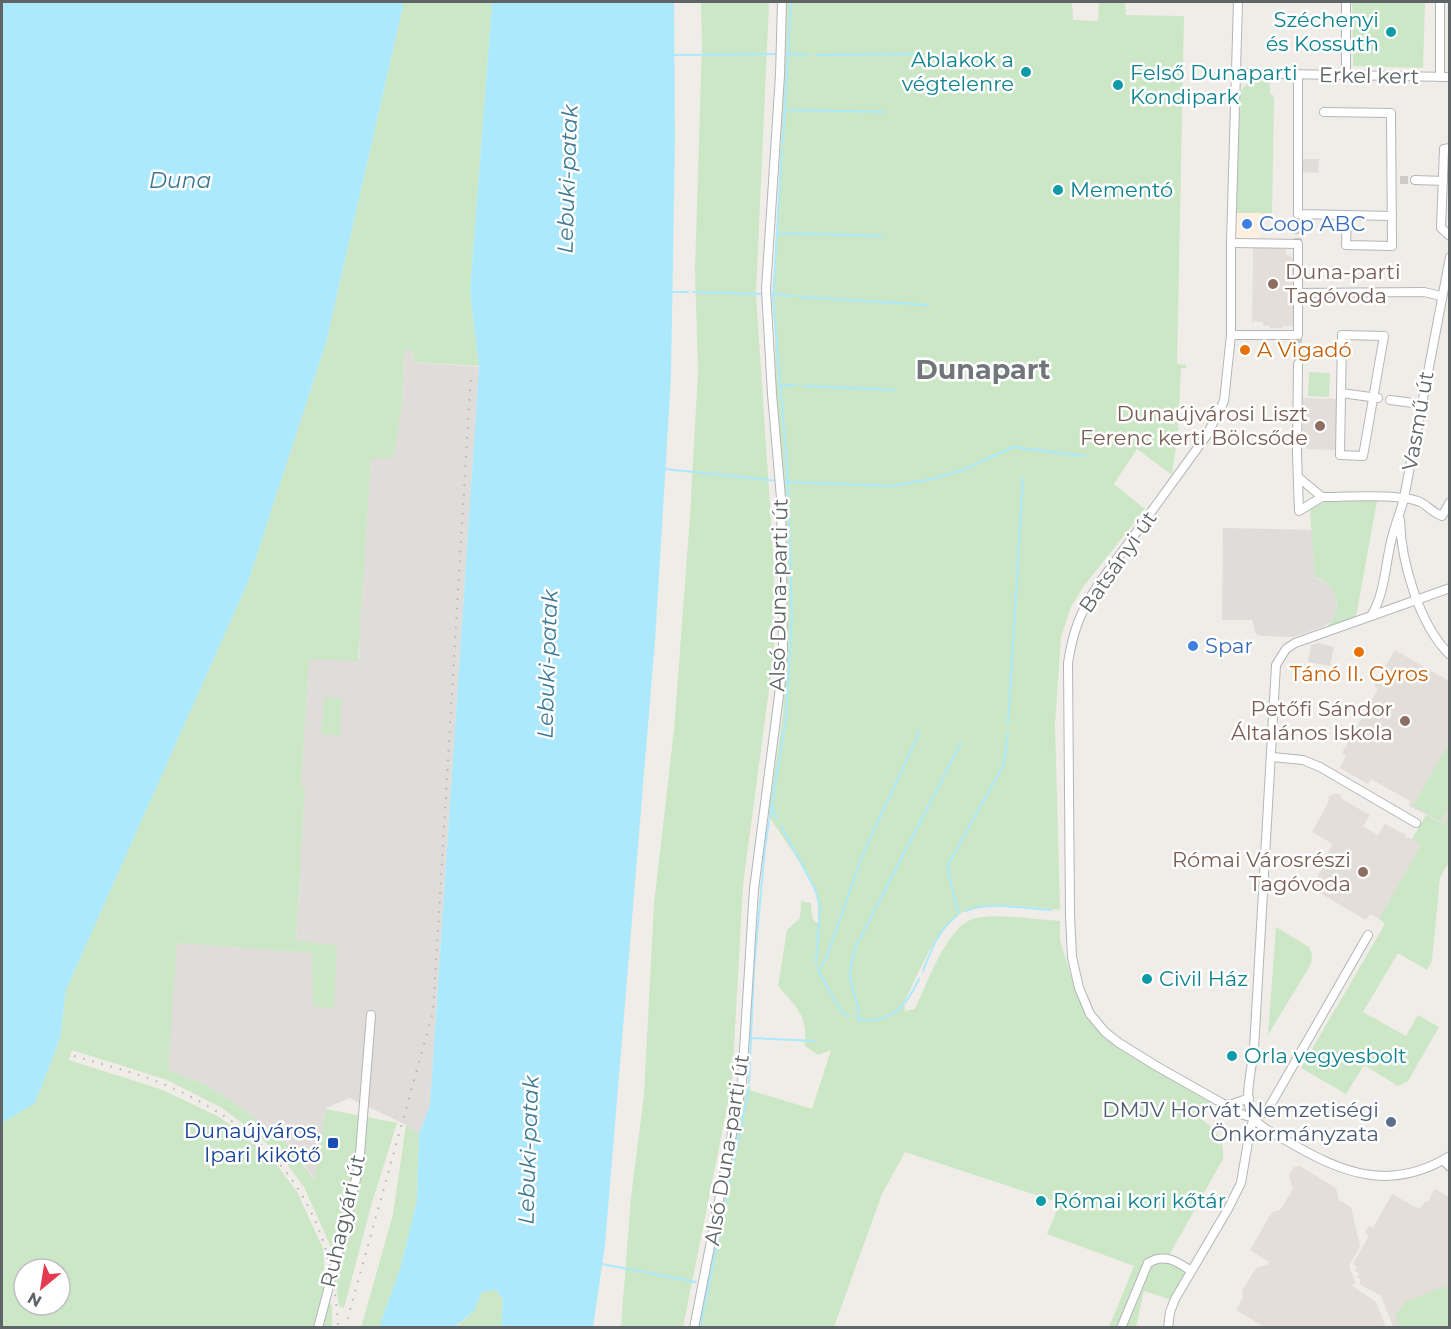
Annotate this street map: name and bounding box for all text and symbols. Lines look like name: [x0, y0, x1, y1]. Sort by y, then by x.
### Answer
place label: Széchenyi és Kossuth: [1266, 7, 1379, 56]
marker: Széchenyi és Kossuth: [1384, 25, 1398, 39]
place label: Ablakok a végtelenre: [902, 47, 1014, 96]
place label: Felső Dunaparti Kondipark: [1130, 60, 1298, 109]
street label: Erkel kert: [1319, 62, 1419, 89]
marker: Ablakok a végtelenre: [1019, 65, 1033, 79]
marker: Felső Dunaparti Kondipark: [1111, 78, 1125, 92]
water label: Lebuki-patak: [551, 103, 584, 254]
water label: Duna: [149, 167, 211, 194]
place label: Mementó: [1070, 177, 1173, 202]
marker: Mementó: [1051, 183, 1065, 197]
place label: Coop ABC: [1259, 211, 1365, 236]
marker: Coop ABC: [1240, 217, 1254, 231]
place label: Duna-parti Tagóvoda: [1285, 259, 1401, 308]
marker: Duna-parti Tagóvoda: [1266, 277, 1280, 291]
place label: A Vigadó: [1257, 337, 1352, 362]
marker: A Vigadó: [1238, 343, 1252, 357]
district label: Dunapart: [916, 353, 1051, 386]
street label: Vasmű út: [1396, 369, 1439, 473]
place label: Dunaújvárosi Liszt Ferenc kerti Bölcsőde: [1080, 401, 1308, 450]
marker: Dunaújvárosi Liszt Ferenc kerti Bölcsőde: [1313, 419, 1327, 433]
street label: Alsó Duna-parti út: [764, 498, 793, 692]
street label: Batsányi út: [1073, 506, 1162, 617]
water label: Lebuki-patak: [531, 588, 564, 739]
place label: Spar: [1205, 633, 1253, 658]
marker: Spar: [1186, 639, 1200, 653]
marker: Tánó II. Gyros: [1352, 645, 1366, 659]
place label: Tánó II. Gyros: [1290, 661, 1428, 686]
place label: Petőfi Sándor Általános Iskola: [1231, 696, 1393, 745]
marker: Petőfi Sándor Általános Iskola: [1398, 714, 1412, 728]
place label: Római Városrészi Tagóvoda: [1172, 847, 1351, 896]
marker: Római Városrészi Tagóvoda: [1356, 865, 1370, 879]
place label: Civil Ház: [1159, 966, 1248, 991]
marker: Civil Ház: [1140, 972, 1154, 986]
place label: Orla vegyesbolt: [1244, 1043, 1407, 1068]
marker: Orla vegyesbolt: [1225, 1049, 1239, 1063]
street label: Alsó Duna-parti út: [699, 1053, 754, 1247]
water label: Lebuki-patak: [512, 1074, 545, 1225]
place label: DMJV Horvát Nemzetiségi Önkormányzata: [1102, 1097, 1379, 1146]
marker: DMJV Horvát Nemzetiségi Önkormányzata: [1384, 1115, 1398, 1129]
place label: Dunaújváros, Ipari kikötő: [184, 1118, 321, 1167]
marker: Dunaújváros, Ipari kikötő: [326, 1136, 340, 1150]
street label: Ruhagyári út: [315, 1152, 370, 1290]
place label: Római kori kőtár: [1053, 1188, 1226, 1213]
marker: Római kori kőtár: [1034, 1194, 1048, 1208]
north arrow: [12, 1257, 72, 1317]
text: N: [24, 1288, 45, 1311]

